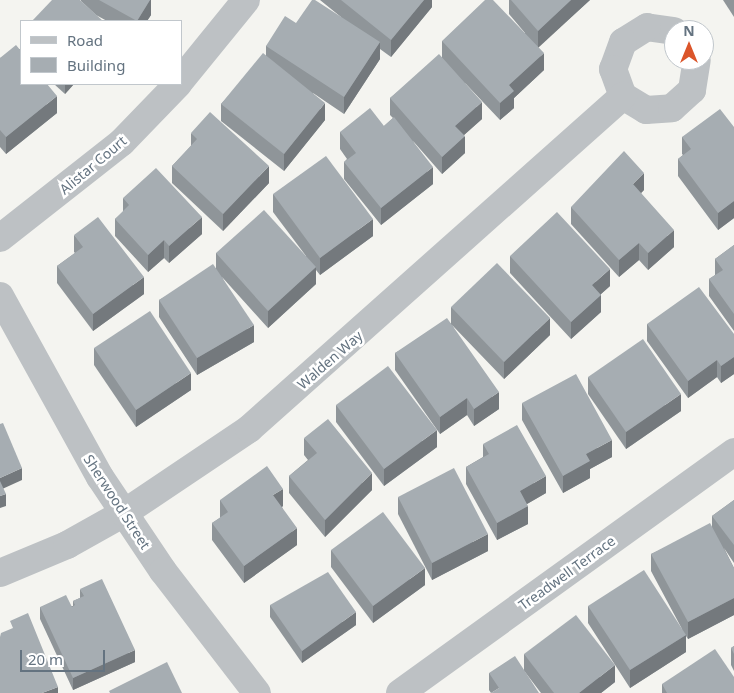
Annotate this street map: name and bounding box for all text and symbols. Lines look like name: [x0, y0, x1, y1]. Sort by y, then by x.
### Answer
legend: [20, 20, 182, 85]
north arrow: [664, 20, 714, 70]
text: N: [683, 21, 695, 40]
text: Road: [67, 30, 103, 50]
text: Building: [67, 55, 125, 75]
street label: Alistar Court: [56, 132, 130, 198]
street label: Walden Way: [294, 327, 366, 393]
street label: Sherwood Street: [80, 452, 154, 552]
street label: Treadwell Terrace: [515, 532, 619, 614]
scale bar: [22, 640, 108, 672]
text: 20 m: [28, 649, 63, 669]

